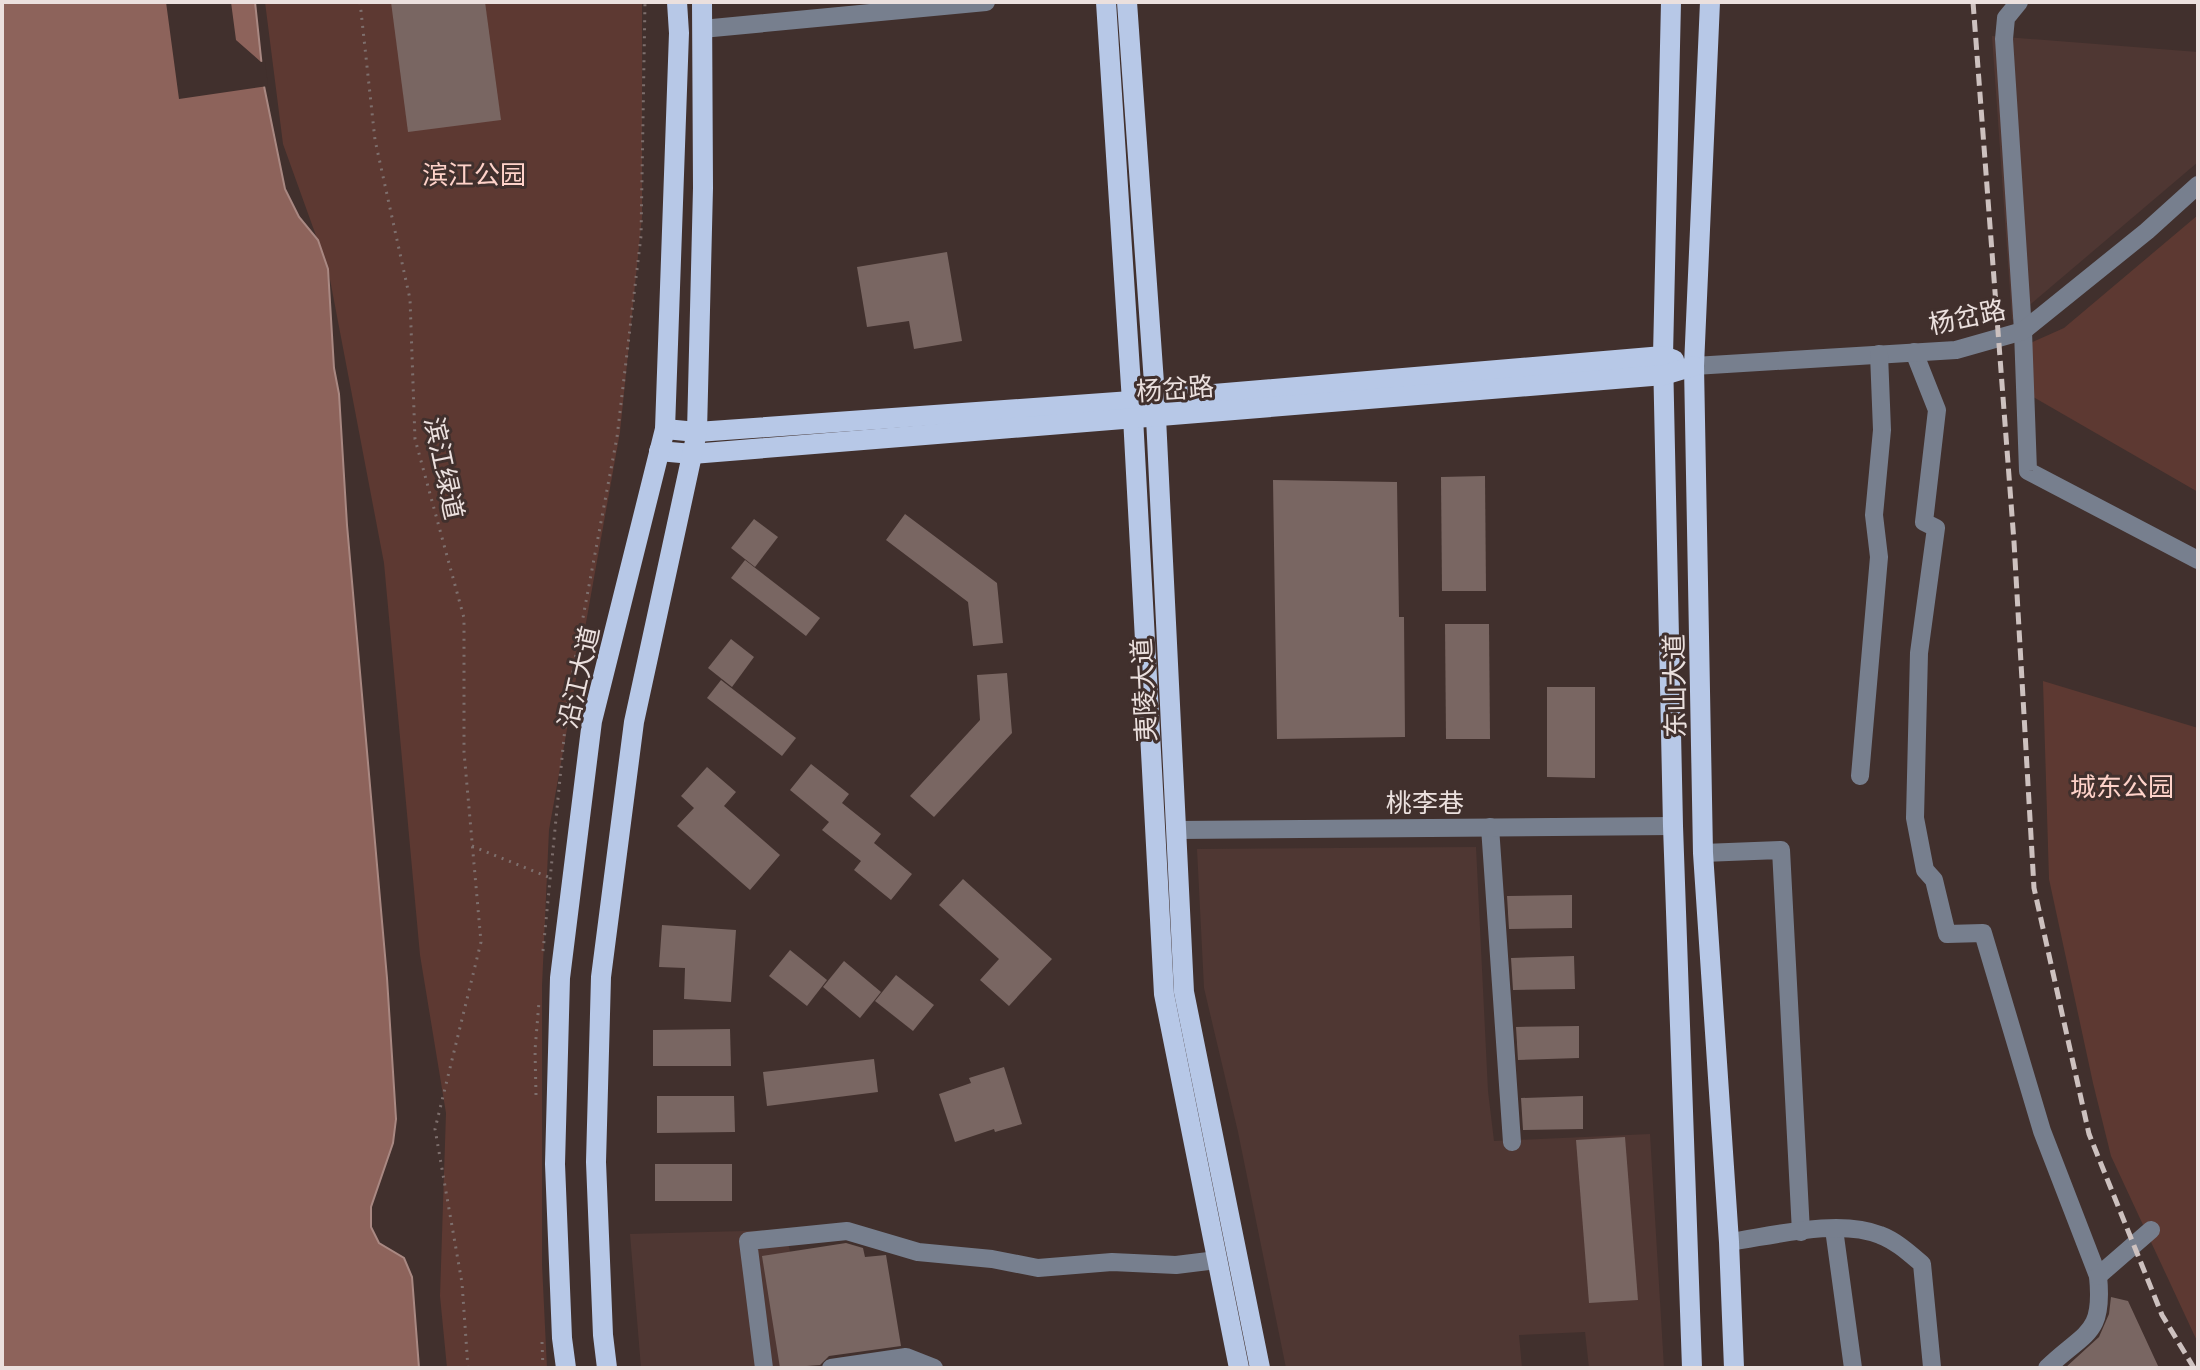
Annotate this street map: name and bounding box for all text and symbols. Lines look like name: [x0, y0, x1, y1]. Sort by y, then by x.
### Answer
park label: 滨江公园: [422, 156, 526, 192]
street label: 杨岔路: [1925, 290, 2009, 342]
street label: 杨岔路: [1135, 367, 1215, 409]
street label: 滨江绿道: [417, 413, 473, 523]
street label: 沿江大道: [549, 622, 607, 732]
street label: 东山大道: [1655, 634, 1693, 738]
street label: 夷陵大道: [1122, 637, 1164, 743]
park label: 城东公园: [2070, 768, 2174, 804]
street label: 桃李巷: [1386, 784, 1464, 820]

